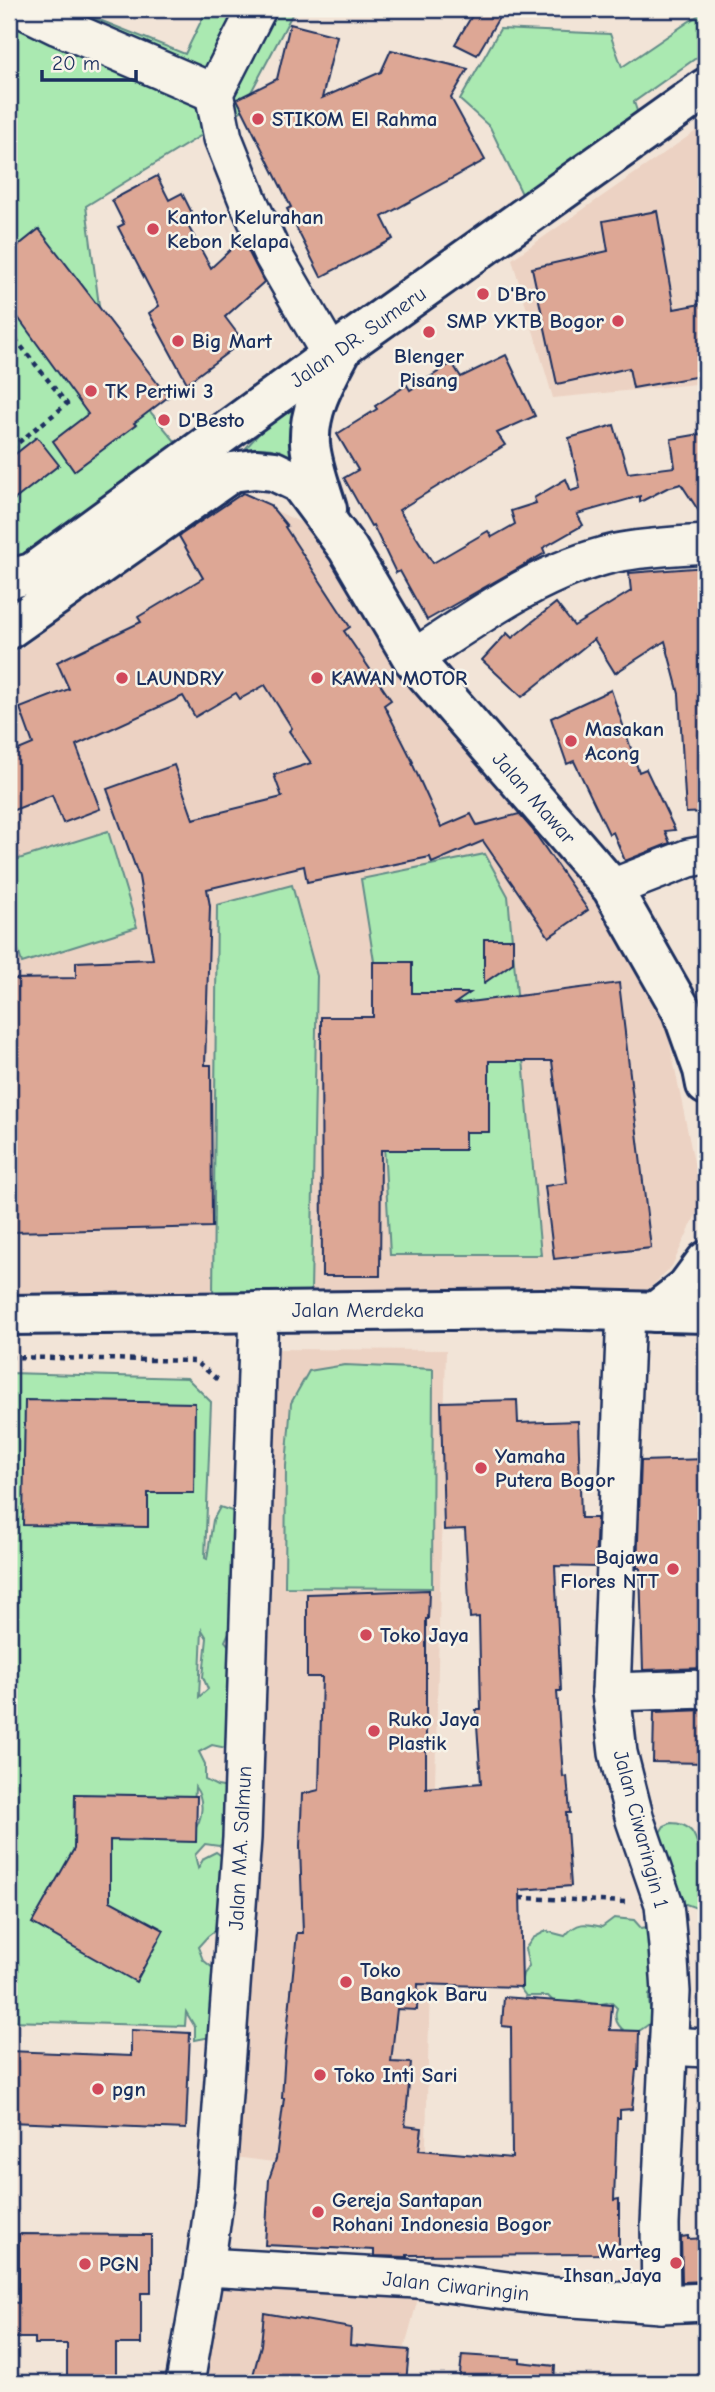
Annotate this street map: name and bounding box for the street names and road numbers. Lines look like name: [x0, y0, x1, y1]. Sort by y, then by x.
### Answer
street label: Jalan DR. Sumeru: [286, 281, 430, 393]
street label: Jalan Mawar: [487, 747, 581, 849]
street label: Jalan Merdeka: [292, 1298, 424, 1322]
street label: Jalan Ciwaringin 1: [608, 1747, 674, 1911]
street label: Jalan M.A. Salmun: [224, 1765, 256, 1931]
street label: Jalan Ciwaringin: [381, 2266, 531, 2306]

